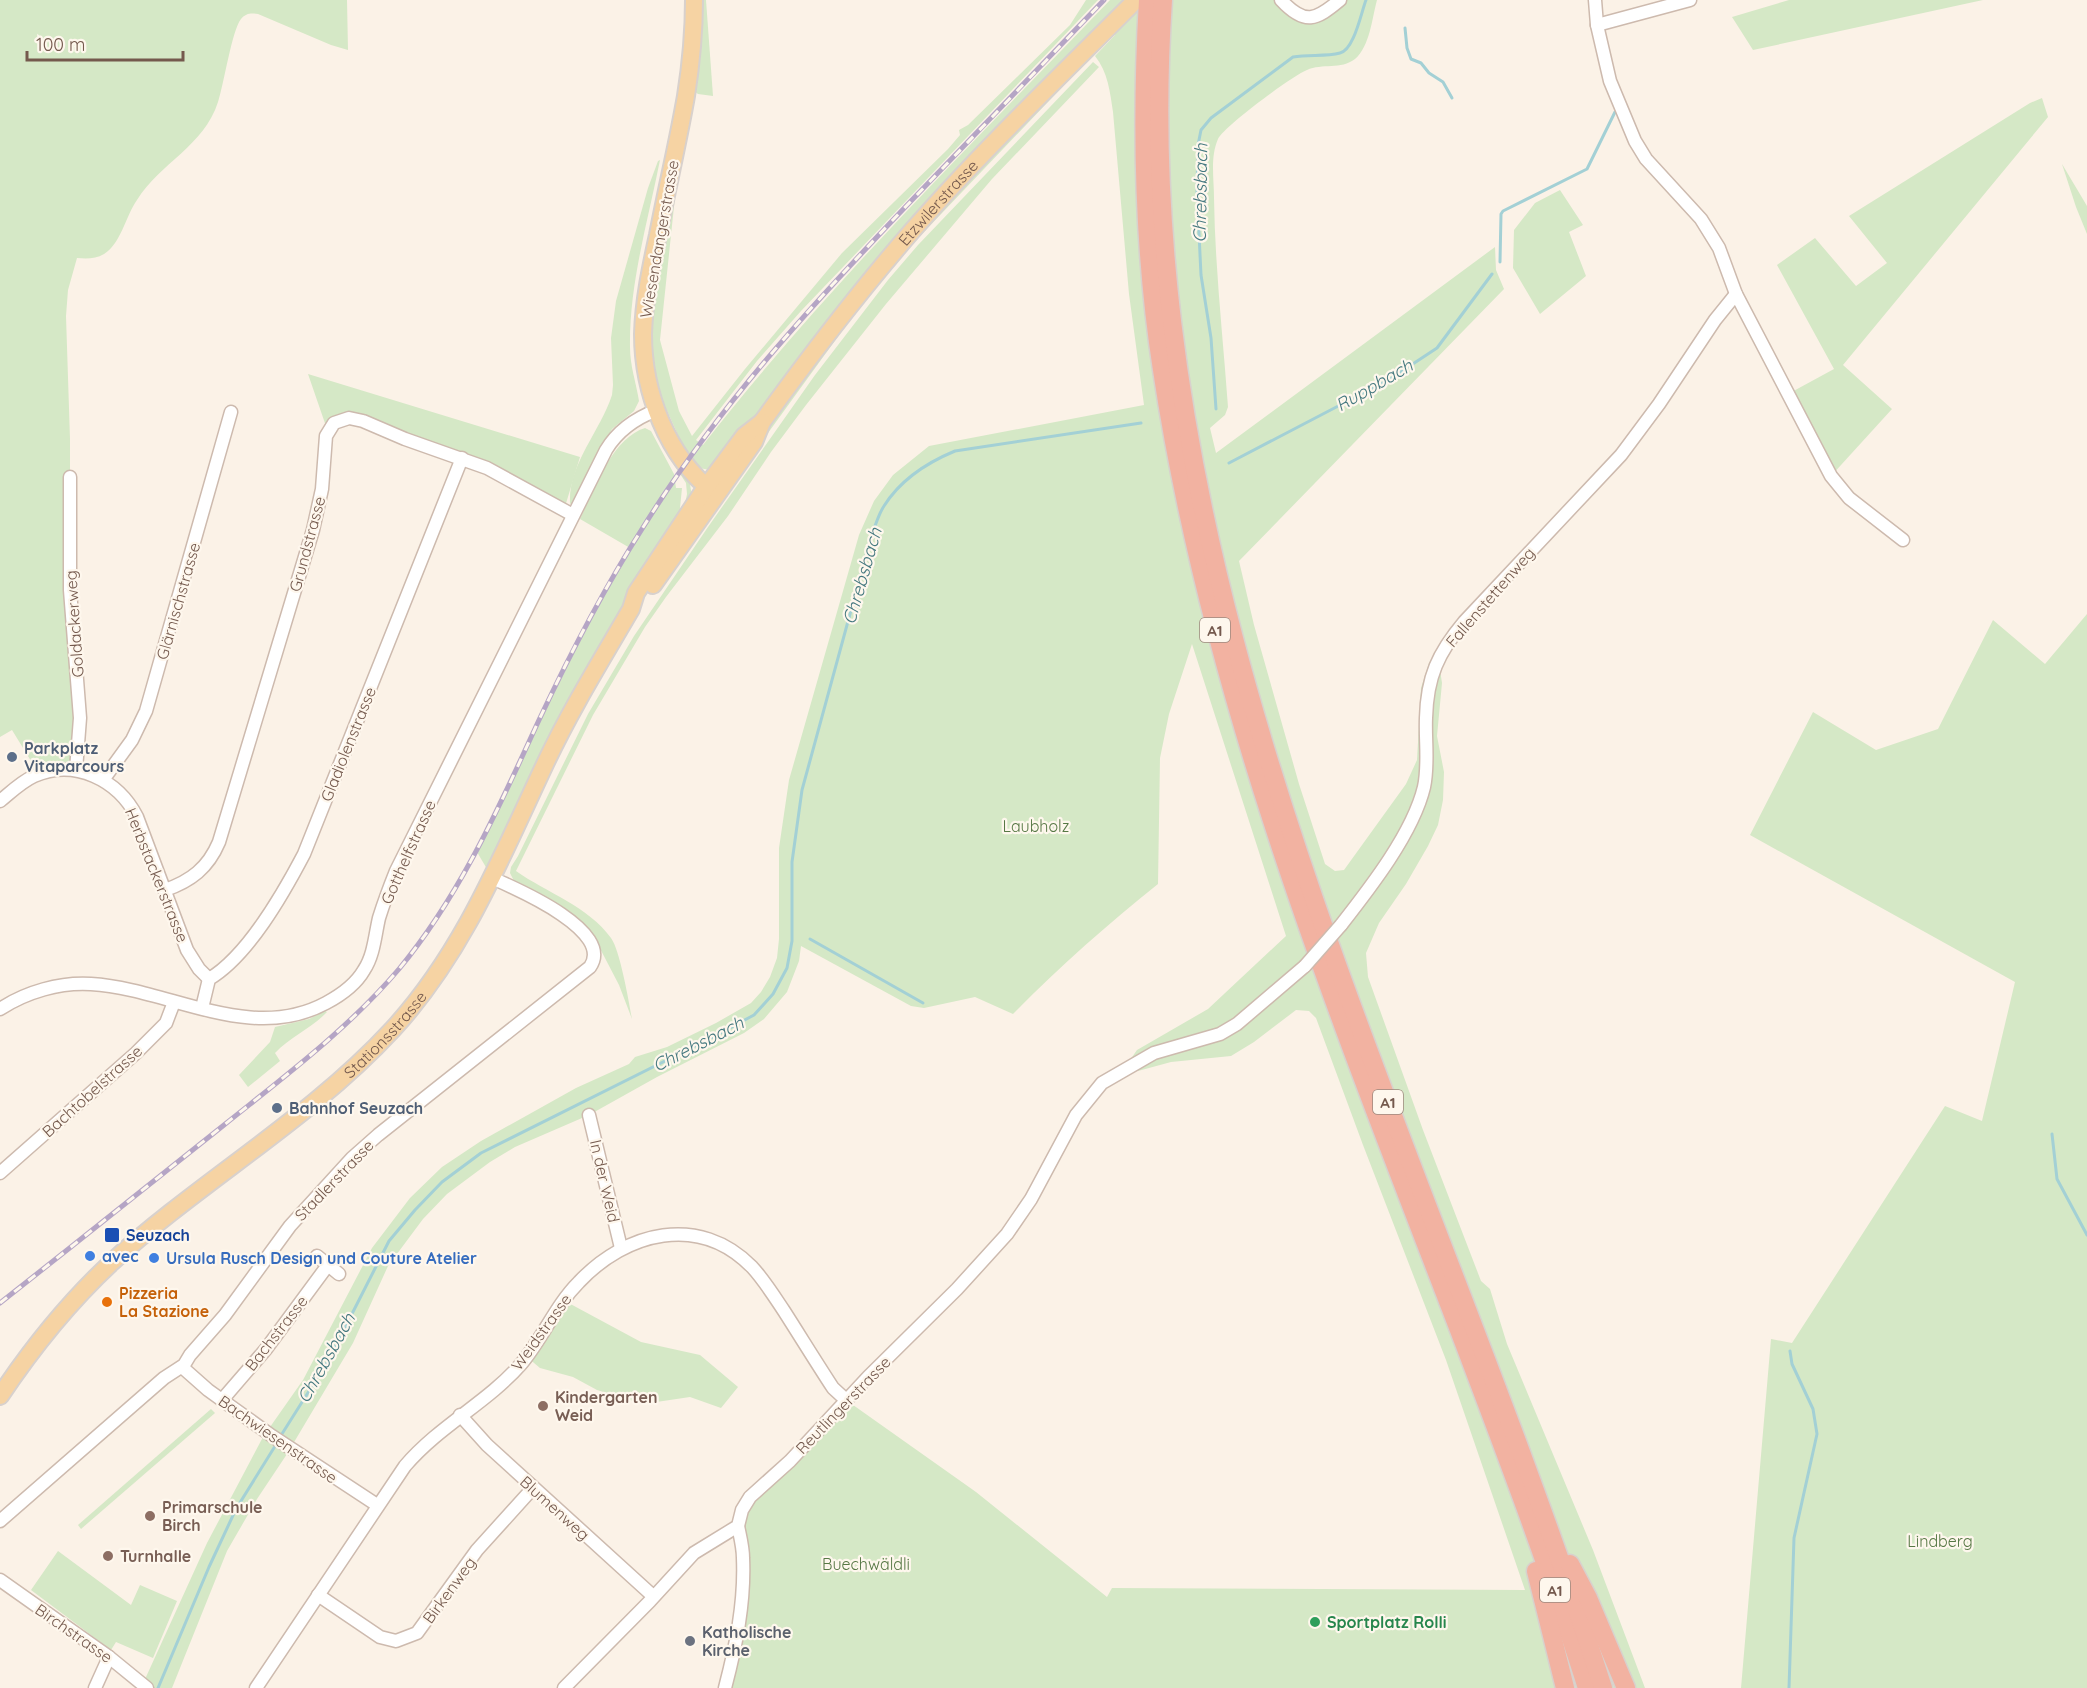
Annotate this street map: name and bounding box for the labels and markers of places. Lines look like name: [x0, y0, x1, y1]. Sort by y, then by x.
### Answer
place label: Parkplatz Vitaparcours: [24, 738, 125, 776]
marker: Parkplatz Vitaparcours: [5, 750, 19, 764]
place label: Bahnhof Seuzach: [289, 1098, 423, 1118]
marker: Bahnhof Seuzach: [270, 1101, 284, 1115]
place label: Seuzach: [126, 1225, 190, 1245]
marker: Seuzach: [103, 1226, 121, 1244]
place label: avec: [102, 1246, 139, 1266]
place label: Ursula Rusch Design und Couture Atelier: [166, 1248, 477, 1268]
marker: avec: [83, 1249, 97, 1263]
marker: Ursula Rusch Design und Couture Atelier: [147, 1251, 161, 1265]
place label: Pizzeria La Stazione: [119, 1283, 209, 1321]
marker: Pizzeria La Stazione: [100, 1295, 114, 1309]
place label: Kindergarten Weid: [555, 1387, 658, 1425]
marker: Kindergarten Weid: [536, 1399, 550, 1413]
place label: Primarschule Birch: [162, 1497, 263, 1535]
marker: Primarschule Birch: [143, 1509, 157, 1523]
place label: Turnhalle: [120, 1546, 191, 1566]
marker: Turnhalle: [101, 1549, 115, 1563]
place label: Sportplatz Rolli: [1327, 1612, 1447, 1632]
marker: Sportplatz Rolli: [1308, 1615, 1322, 1629]
place label: Katholische Kirche: [702, 1622, 791, 1660]
marker: Katholische Kirche: [683, 1634, 697, 1648]

